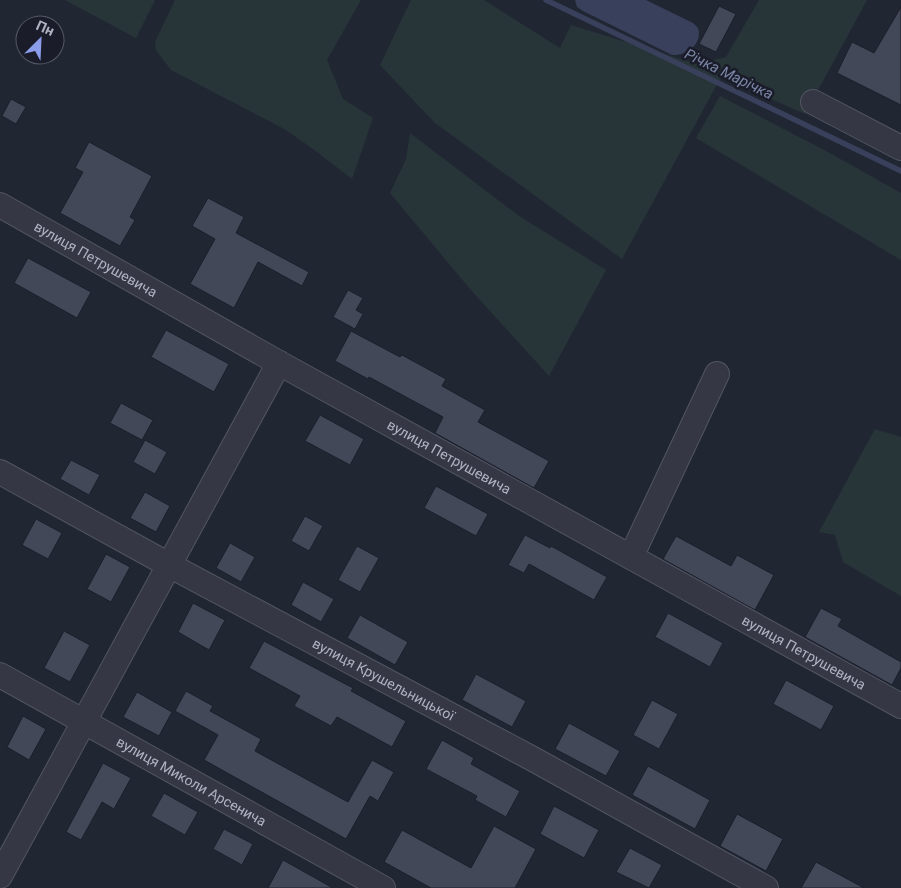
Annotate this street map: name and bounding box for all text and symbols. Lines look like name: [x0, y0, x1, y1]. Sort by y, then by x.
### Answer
north arrow: [15, 15, 65, 65]
text: Пн: [34, 17, 57, 39]
water label: Річка Марічка: [682, 45, 776, 103]
street label: вулиця Петрушевича: [31, 218, 160, 300]
street label: вулиця Петрушевича: [385, 416, 514, 497]
street label: вулиця Петрушевича: [739, 612, 868, 693]
street label: вулиця Крушельницької: [310, 635, 458, 724]
street label: вулиця Миколи Арсенича: [114, 733, 269, 829]

